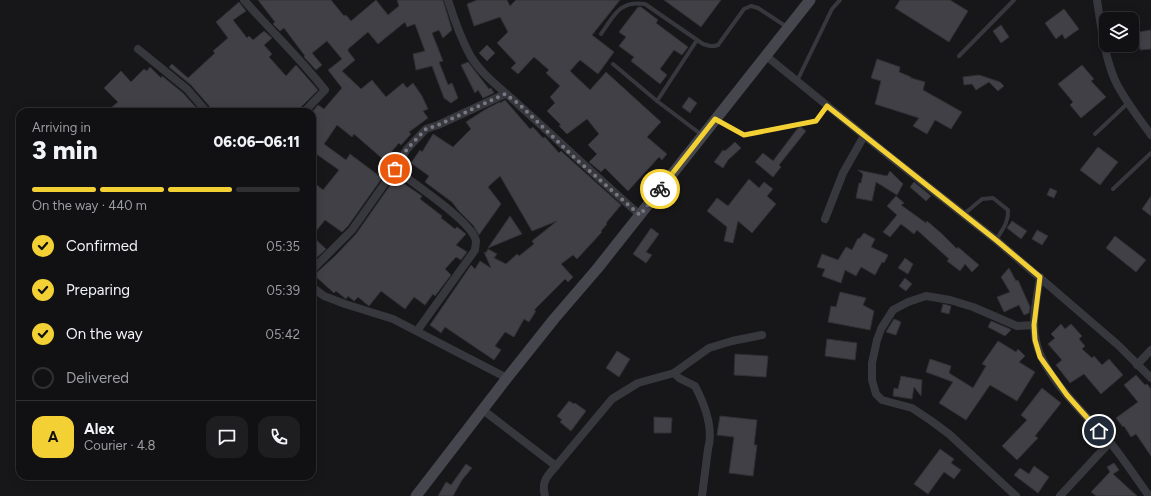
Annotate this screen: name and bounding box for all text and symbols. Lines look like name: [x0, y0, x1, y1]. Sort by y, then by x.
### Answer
map controls: [1099, 12, 1139, 52]
button: layers: [1099, 12, 1139, 52]
text: Arriving in: [32, 120, 91, 135]
text: 06:06–06:11: [214, 133, 300, 151]
text: 3 min: [32, 134, 98, 166]
pin: [378, 152, 412, 186]
icon: bag: [384, 158, 406, 180]
courier: [640, 169, 680, 209]
icon: bike: [649, 178, 671, 200]
text: On the way · 440 m: [32, 198, 147, 213]
icon: check: [32, 235, 54, 257]
text: Confirmed: [66, 237, 138, 255]
text: 05:35: [266, 239, 300, 254]
icon: check: [32, 279, 54, 301]
text: Preparing: [66, 281, 130, 299]
text: 05:39: [266, 283, 300, 298]
icon: check: [32, 323, 54, 345]
text: On the way: [66, 325, 143, 343]
text: 05:42: [266, 327, 300, 342]
text: Delivered: [66, 369, 129, 387]
pin: [1082, 414, 1116, 448]
button: chat: [206, 416, 248, 458]
button: phone: [258, 416, 300, 458]
text: Alex: [84, 420, 114, 438]
icon: home: [1088, 420, 1110, 442]
text: A: [48, 428, 58, 446]
text: Courier · 4.8: [84, 438, 156, 453]

